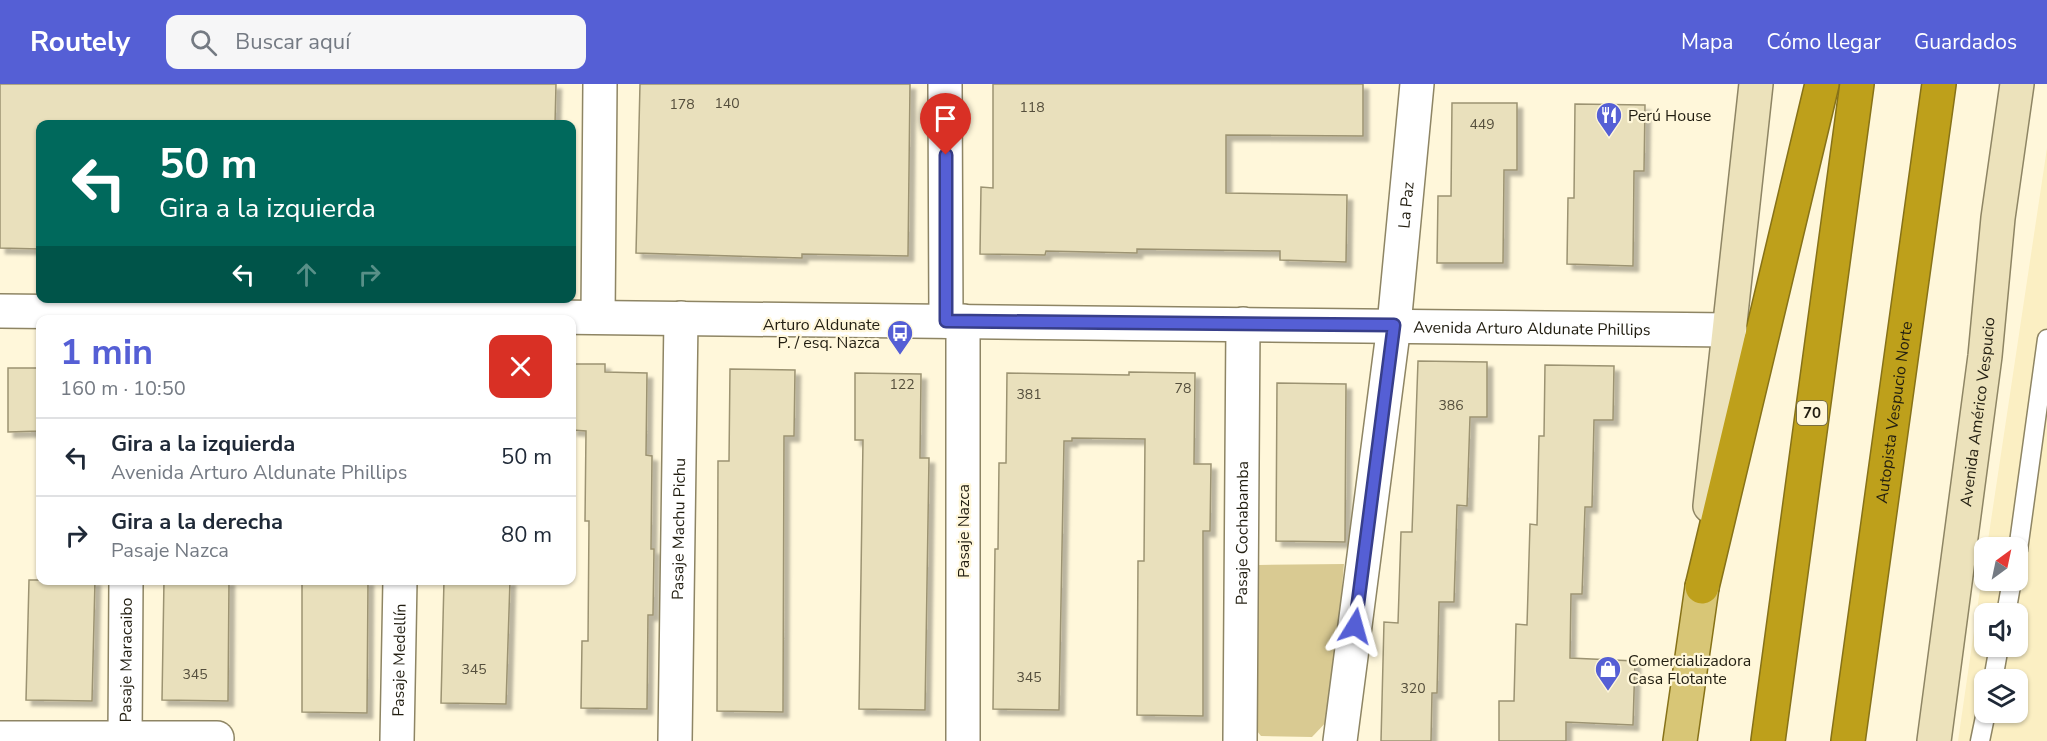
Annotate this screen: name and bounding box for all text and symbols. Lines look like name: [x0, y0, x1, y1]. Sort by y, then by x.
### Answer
search box: [166, 15, 586, 69]
text: Routely: [30, 23, 130, 61]
icon: search: [187, 26, 220, 59]
text: Buscar aquí: [235, 27, 350, 57]
text: Mapa: [1681, 28, 1733, 56]
text: Cómo llegar: [1766, 28, 1881, 56]
text: Guardados: [1914, 28, 2017, 56]
pin: [920, 93, 971, 155]
house number: 140: [714, 94, 740, 113]
house number: 178: [669, 95, 695, 114]
house number: 118: [1019, 98, 1045, 117]
restaurant icon: Perú House: [1594, 100, 1624, 138]
icon: arrive: [929, 102, 962, 135]
place label: Perú House: [1628, 105, 1711, 127]
house number: 449: [1469, 115, 1495, 134]
text: 50 m: [159, 136, 258, 193]
icon: left: [60, 144, 138, 222]
street label: La Paz: [1393, 181, 1420, 230]
text: Gira a la izquierda: [159, 190, 376, 227]
icon: left: [227, 258, 260, 291]
icon: ahead: [290, 258, 323, 291]
icon: right: [353, 258, 386, 291]
place label: Arturo Aldunate P. / esq. Nazca: [763, 314, 880, 354]
street label: Avenida Américo Vespucio: [1955, 316, 2001, 508]
street label: Avenida Arturo Aldunate Phillips: [1413, 317, 1651, 341]
bus stop icon: Arturo Aldunate P. / esq. Nazca: [885, 318, 915, 356]
street label: Autopista Vespucio Norte: [1871, 320, 1918, 505]
text: 1 min: [60, 328, 153, 377]
button: close: [489, 335, 552, 398]
text: 160 m · 10:50: [60, 375, 186, 402]
house number: 122: [889, 375, 915, 394]
house number: 78: [1175, 379, 1191, 398]
house number: 381: [1016, 385, 1042, 404]
house number: 386: [1438, 396, 1464, 415]
road number: 70: [1797, 401, 1827, 425]
text: Gira a la izquierda: [111, 429, 295, 459]
icon: left: [60, 441, 93, 474]
text: 50 m: [501, 442, 552, 472]
street label: Pasaje Machu Pichu: [667, 458, 691, 600]
text: Avenida Arturo Aldunate Phillips: [111, 459, 407, 486]
street label: Pasaje Cochabamba: [1231, 461, 1254, 605]
street label: Pasaje Nazca: [953, 484, 975, 578]
text: Gira a la derecha: [111, 507, 283, 537]
icon: right: [60, 519, 93, 552]
text: 80 m: [501, 520, 552, 550]
text: Pasaje Nazca: [111, 537, 229, 564]
north arrow: [1974, 537, 2028, 591]
map controls: [1974, 537, 2028, 723]
position arrow: [1323, 594, 1387, 658]
street label: Pasaje Maracaibo: [115, 597, 138, 723]
street label: Pasaje Medellín: [387, 603, 412, 717]
button: sound: [1974, 603, 2028, 657]
place label: Comercializadora Casa Flotante: [1628, 650, 1751, 690]
shop icon: Comercializadora Casa Flotante: [1593, 654, 1623, 692]
house number: 345: [461, 660, 487, 679]
house number: 345: [182, 665, 208, 684]
house number: 345: [1016, 668, 1042, 687]
button: layers: [1974, 669, 2028, 723]
house number: 320: [1400, 679, 1426, 698]

